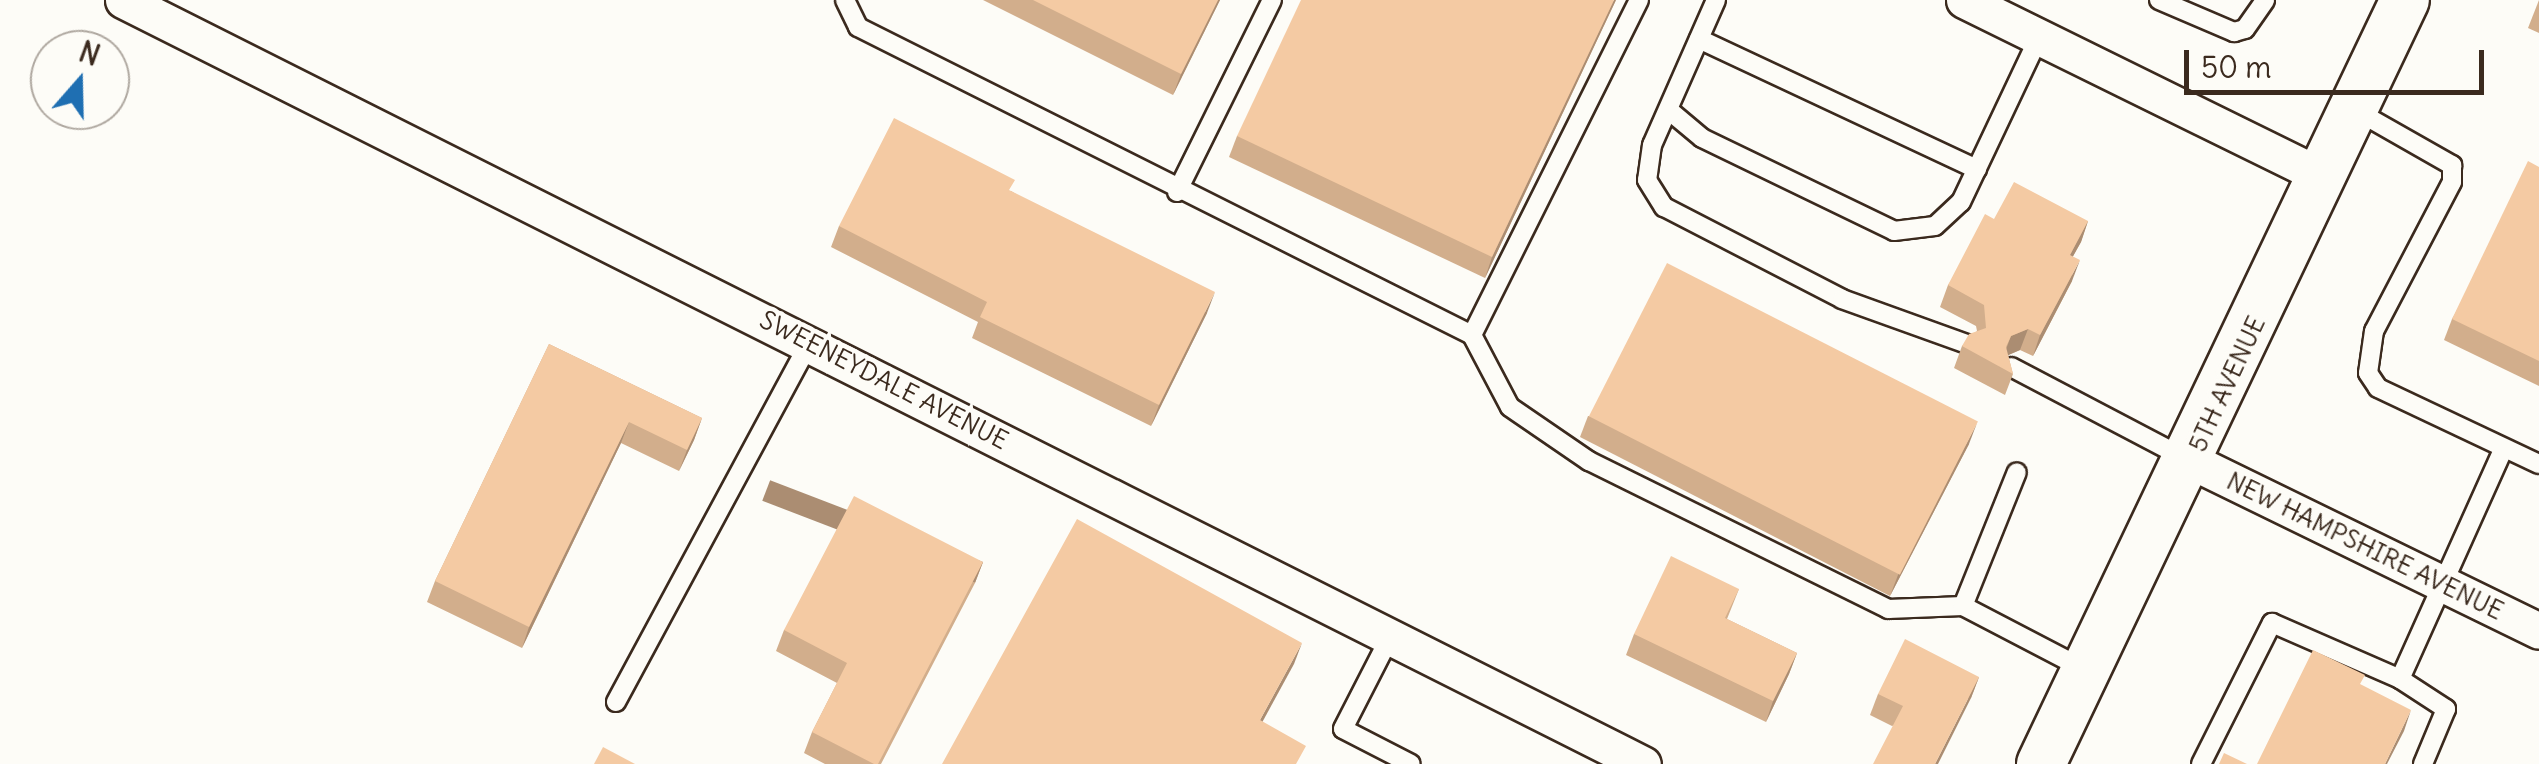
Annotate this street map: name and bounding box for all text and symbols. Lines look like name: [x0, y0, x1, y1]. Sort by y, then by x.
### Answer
north arrow: [30, 30, 130, 130]
scale bar: [2189, 30, 2489, 92]
text: N: [74, 33, 105, 74]
text: 50 m: [2201, 48, 2271, 86]
street label: SWEENEYDALE AVENUE: [755, 304, 1013, 456]
street label: 5TH AVENUE: [2183, 312, 2271, 456]
street label: NEW HAMPSHIRE AVENUE: [2222, 466, 2508, 626]

